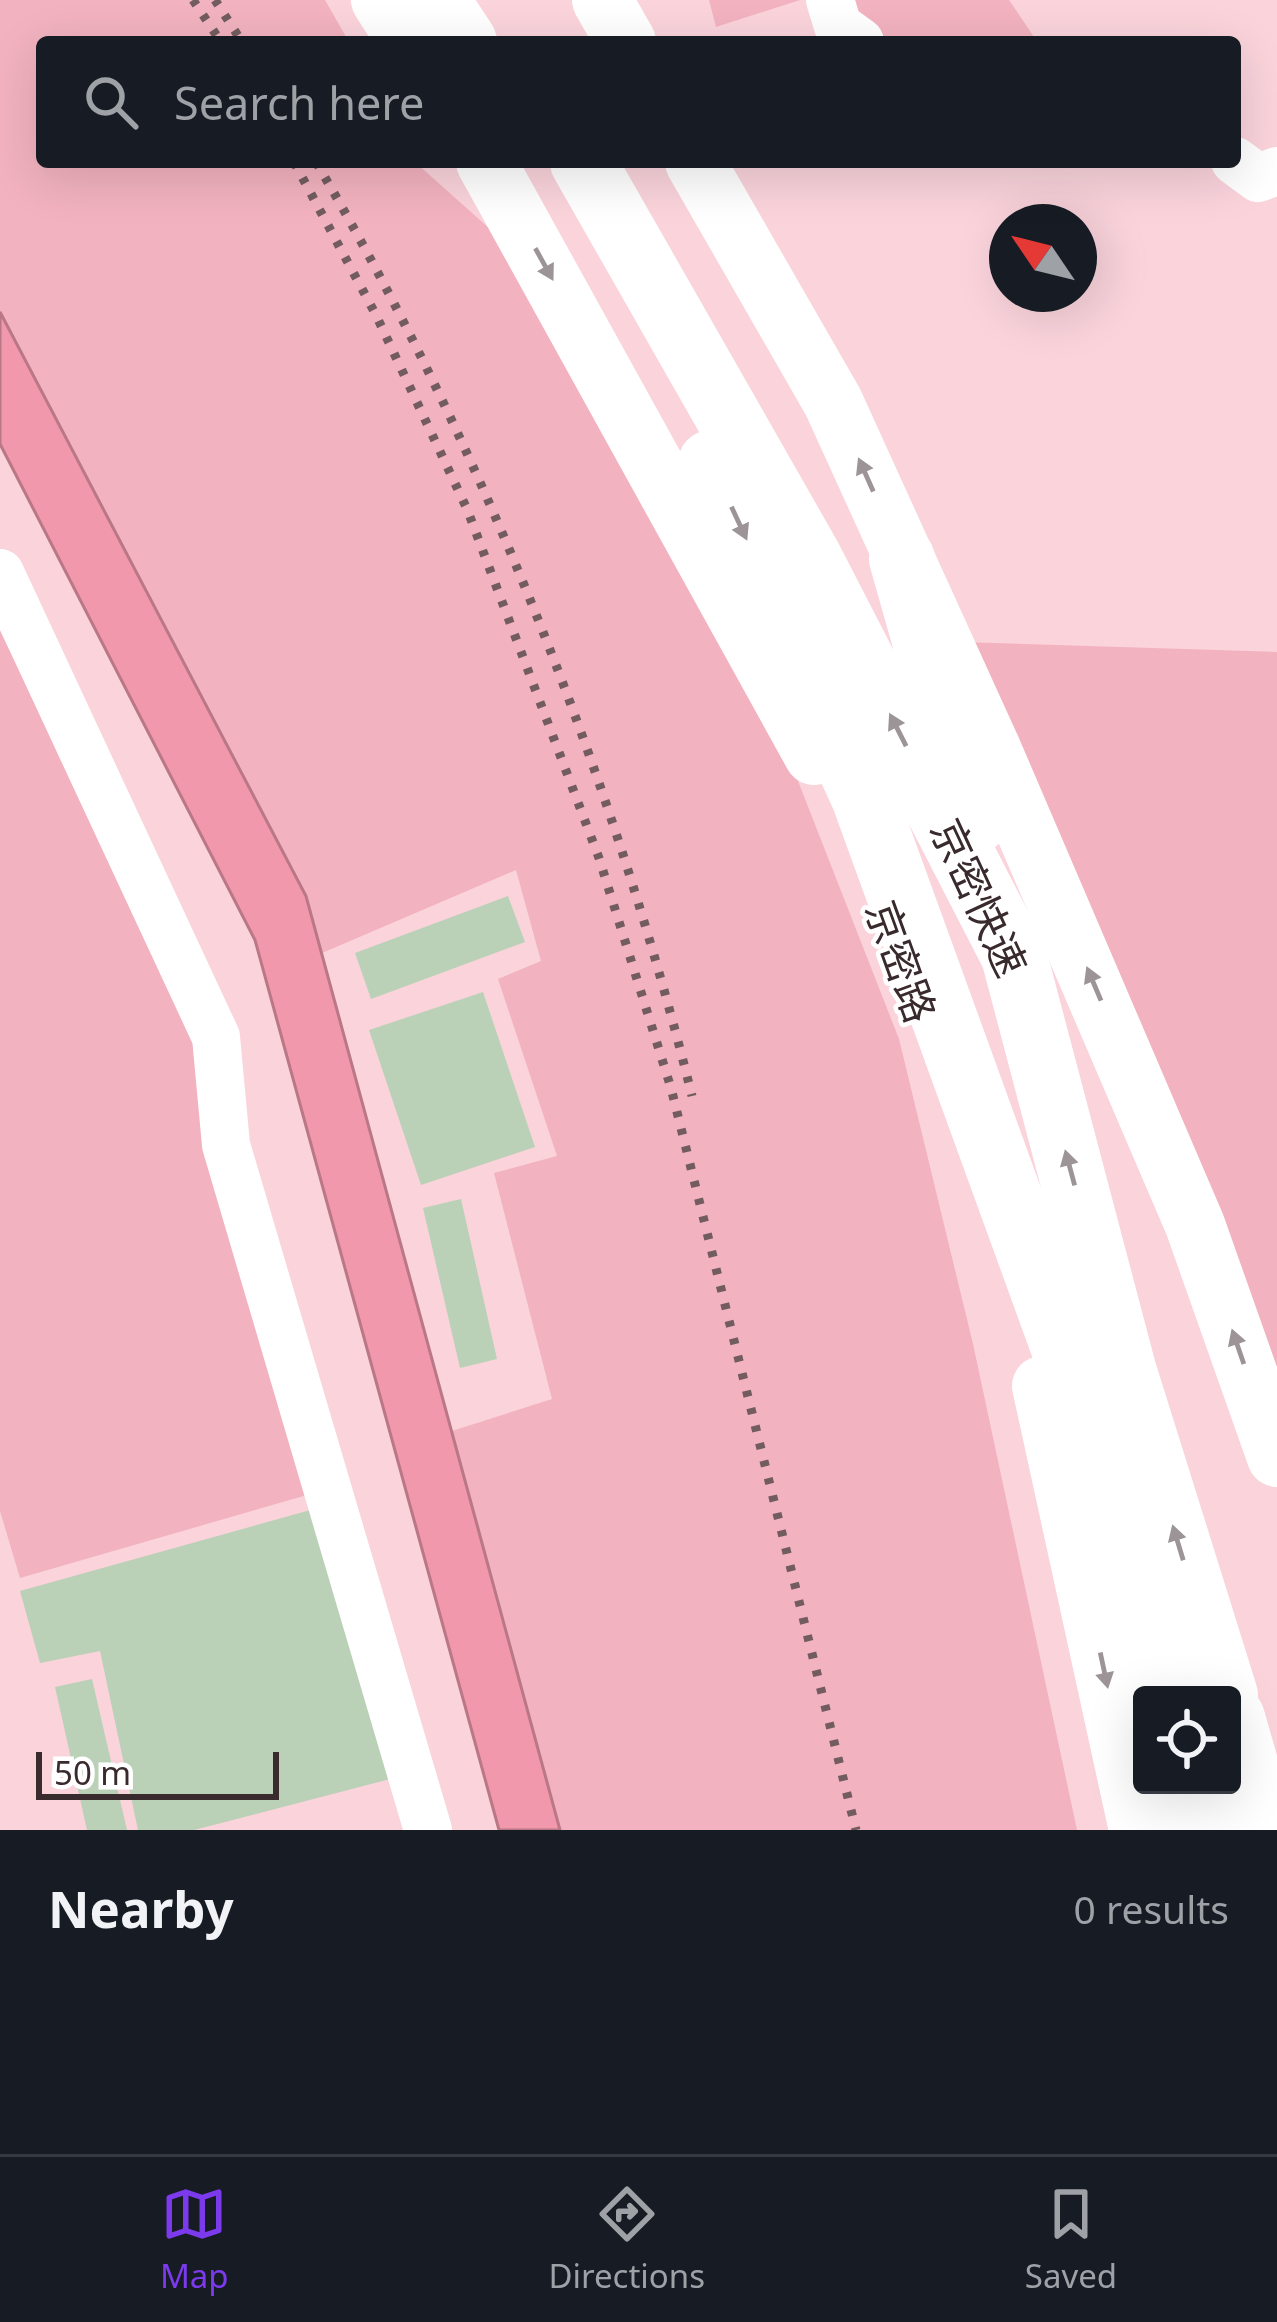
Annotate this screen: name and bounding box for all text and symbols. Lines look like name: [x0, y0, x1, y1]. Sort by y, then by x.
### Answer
search box: [36, 36, 1241, 168]
icon: search: [78, 69, 144, 135]
text: Search here: [174, 72, 424, 133]
north arrow: [989, 204, 1097, 312]
one-way arrow: [533, 246, 554, 281]
one-way arrow: [855, 458, 875, 493]
one-way arrow: [729, 506, 749, 541]
one-way arrow: [888, 712, 909, 747]
street label: 京密快速: [919, 809, 1041, 985]
street label: 京密路: [854, 892, 950, 1030]
one-way arrow: [1084, 966, 1103, 1002]
one-way arrow: [1060, 1150, 1079, 1187]
one-way arrow: [1228, 1328, 1246, 1364]
one-way arrow: [1167, 1524, 1186, 1561]
one-way arrow: [1096, 1652, 1115, 1690]
map controls: [1133, 1686, 1241, 1794]
button: locate: [1133, 1686, 1241, 1794]
scale bar: [36, 1746, 279, 1799]
text: 50 m: [54, 1750, 131, 1795]
text: Nearby: [48, 1873, 234, 1943]
text: 0 results: [1074, 1882, 1229, 1935]
tab: Map: [160, 2181, 229, 2298]
tab: Directions: [548, 2181, 705, 2298]
tab: Saved: [1025, 2181, 1117, 2298]

